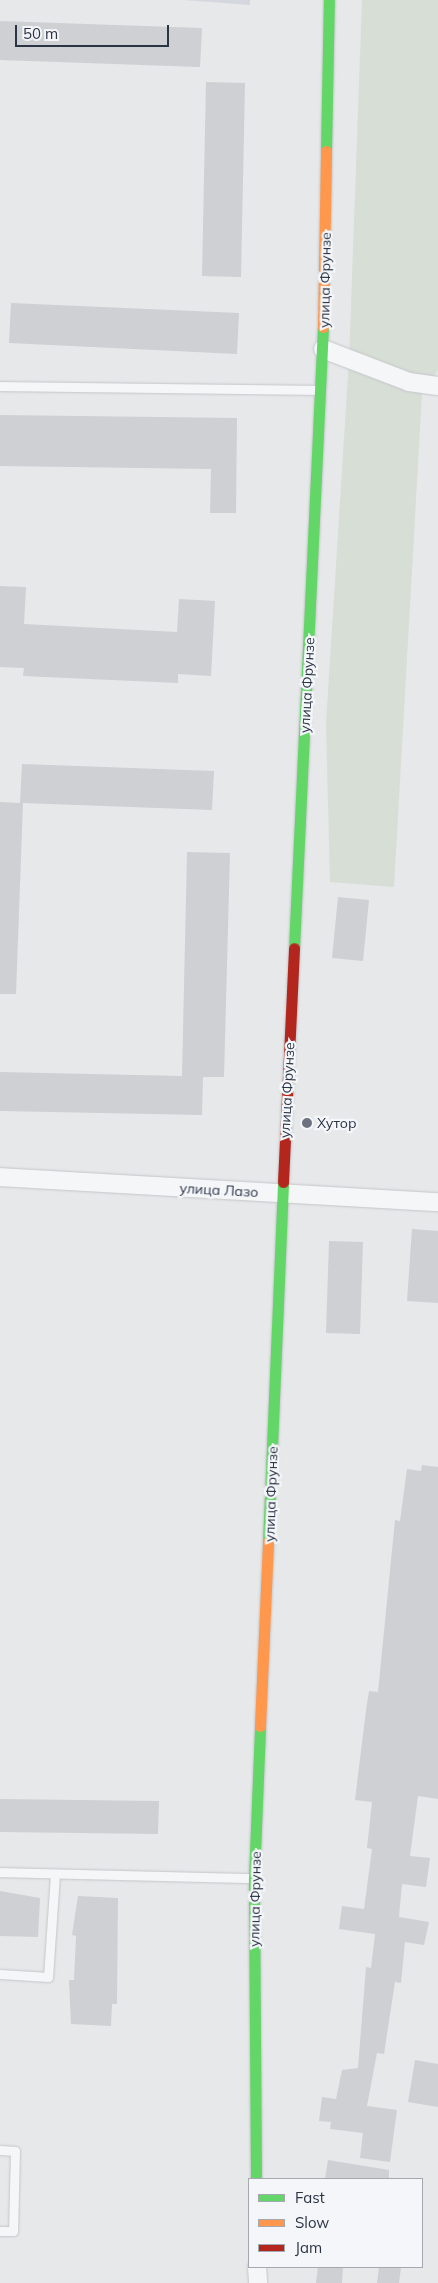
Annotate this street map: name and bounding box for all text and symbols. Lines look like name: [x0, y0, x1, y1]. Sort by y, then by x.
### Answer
scale bar: [18, 15, 171, 47]
text: 50 m: [23, 24, 58, 43]
street label: улица Фрунзе: [316, 232, 334, 328]
street label: улица Фрунзе: [296, 637, 318, 733]
street label: улица Фрунзе: [276, 1042, 298, 1138]
place label: Хутор: [317, 1115, 356, 1131]
marker: Хутор: [301, 1117, 313, 1129]
street label: улица Лазо: [179, 1180, 259, 1200]
street label: улица Фрунзе: [261, 1446, 281, 1542]
street label: улица Фрунзе: [246, 1851, 264, 1947]
legend: [248, 2178, 423, 2268]
text: Fast: [295, 2188, 325, 2207]
text: Slow: [295, 2213, 329, 2232]
text: Jam: [295, 2238, 322, 2257]

